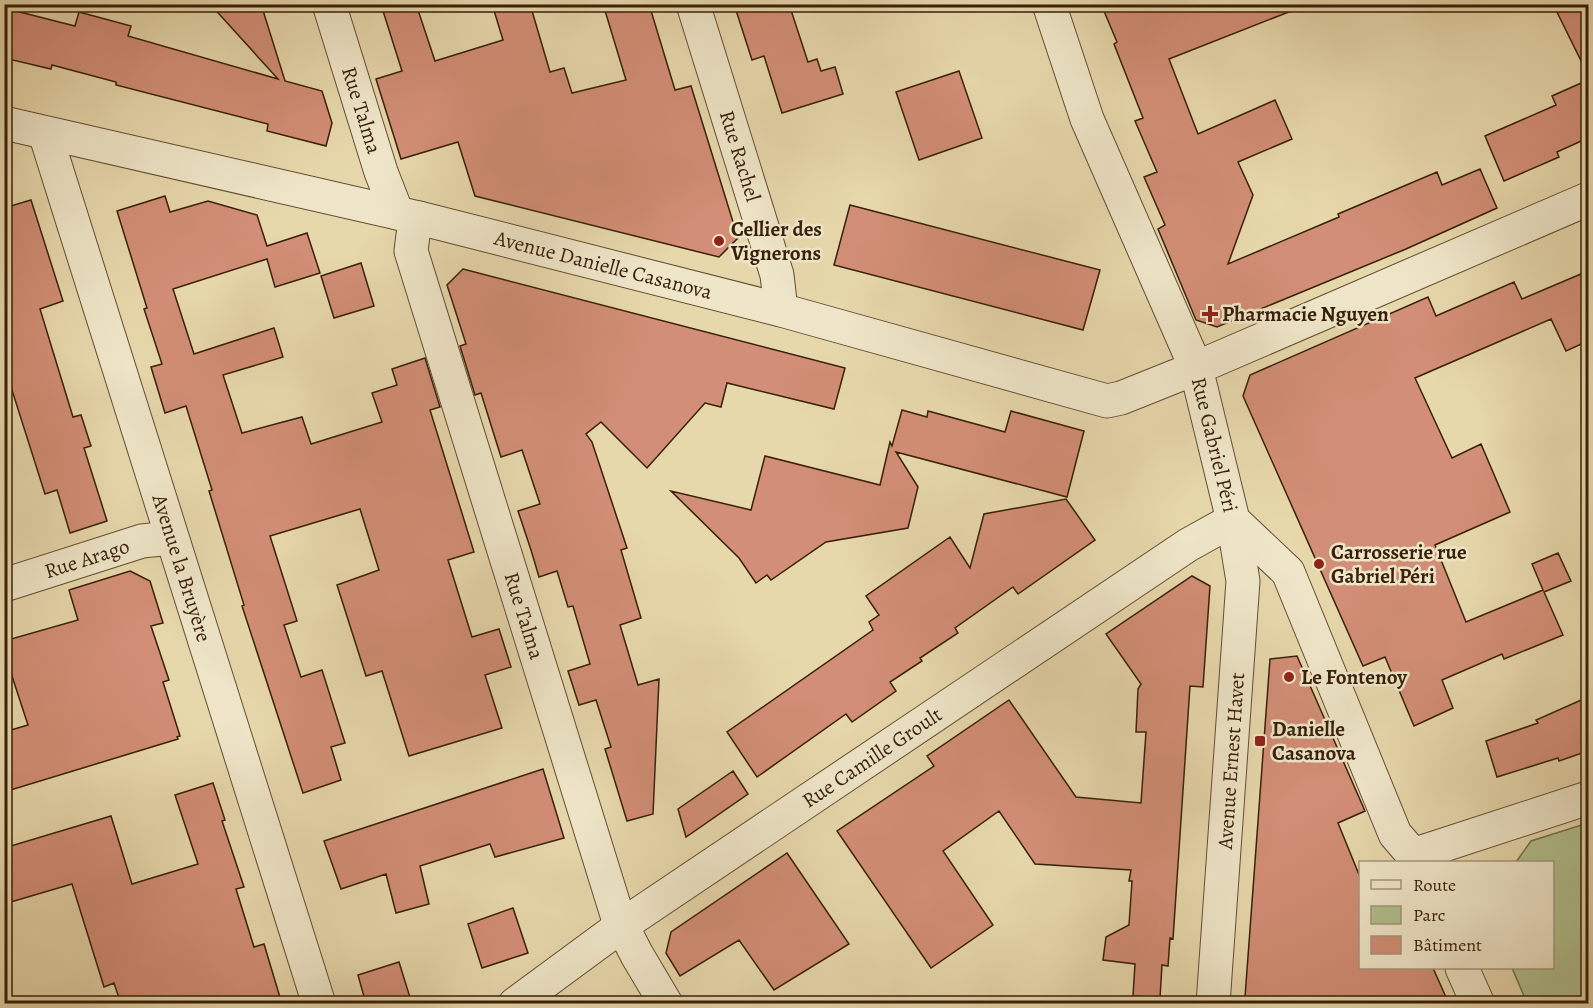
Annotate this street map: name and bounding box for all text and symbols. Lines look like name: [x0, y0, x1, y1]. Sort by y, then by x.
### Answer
street label: Rue Talma: [335, 63, 389, 157]
street label: Rue Rachel: [713, 107, 767, 205]
place label: Cellier des Vignerons: [730, 215, 822, 267]
street label: Avenue Danielle Casanova: [491, 223, 715, 306]
marker: Cellier des Vignerons: [712, 234, 726, 248]
place label: Pharmacie Nguyen: [1222, 300, 1389, 328]
marker: Pharmacie Nguyen: [1203, 307, 1217, 321]
street label: Rue Gabriel Péri: [1185, 374, 1245, 515]
street label: Avenue la Bruyère: [145, 490, 218, 645]
street label: Rue Arago: [41, 532, 133, 585]
place label: Carrosserie rue Gabriel Péri: [1331, 538, 1467, 590]
marker: Carrosserie rue Gabriel Péri: [1312, 557, 1326, 571]
street label: Rue Talma: [498, 569, 551, 663]
place label: Le Fontenoy: [1301, 663, 1408, 691]
marker: Le Fontenoy: [1282, 670, 1296, 684]
street label: Avenue Ernest Havet: [1211, 672, 1251, 851]
street label: Rue Camille Groult: [797, 700, 947, 814]
place label: Danielle Casanova: [1272, 715, 1357, 767]
marker: Danielle Casanova: [1253, 734, 1267, 748]
legend: [1359, 861, 1554, 969]
text: Route: [1413, 873, 1456, 897]
text: Parc: [1413, 903, 1445, 927]
text: Bâtiment: [1413, 933, 1482, 957]

